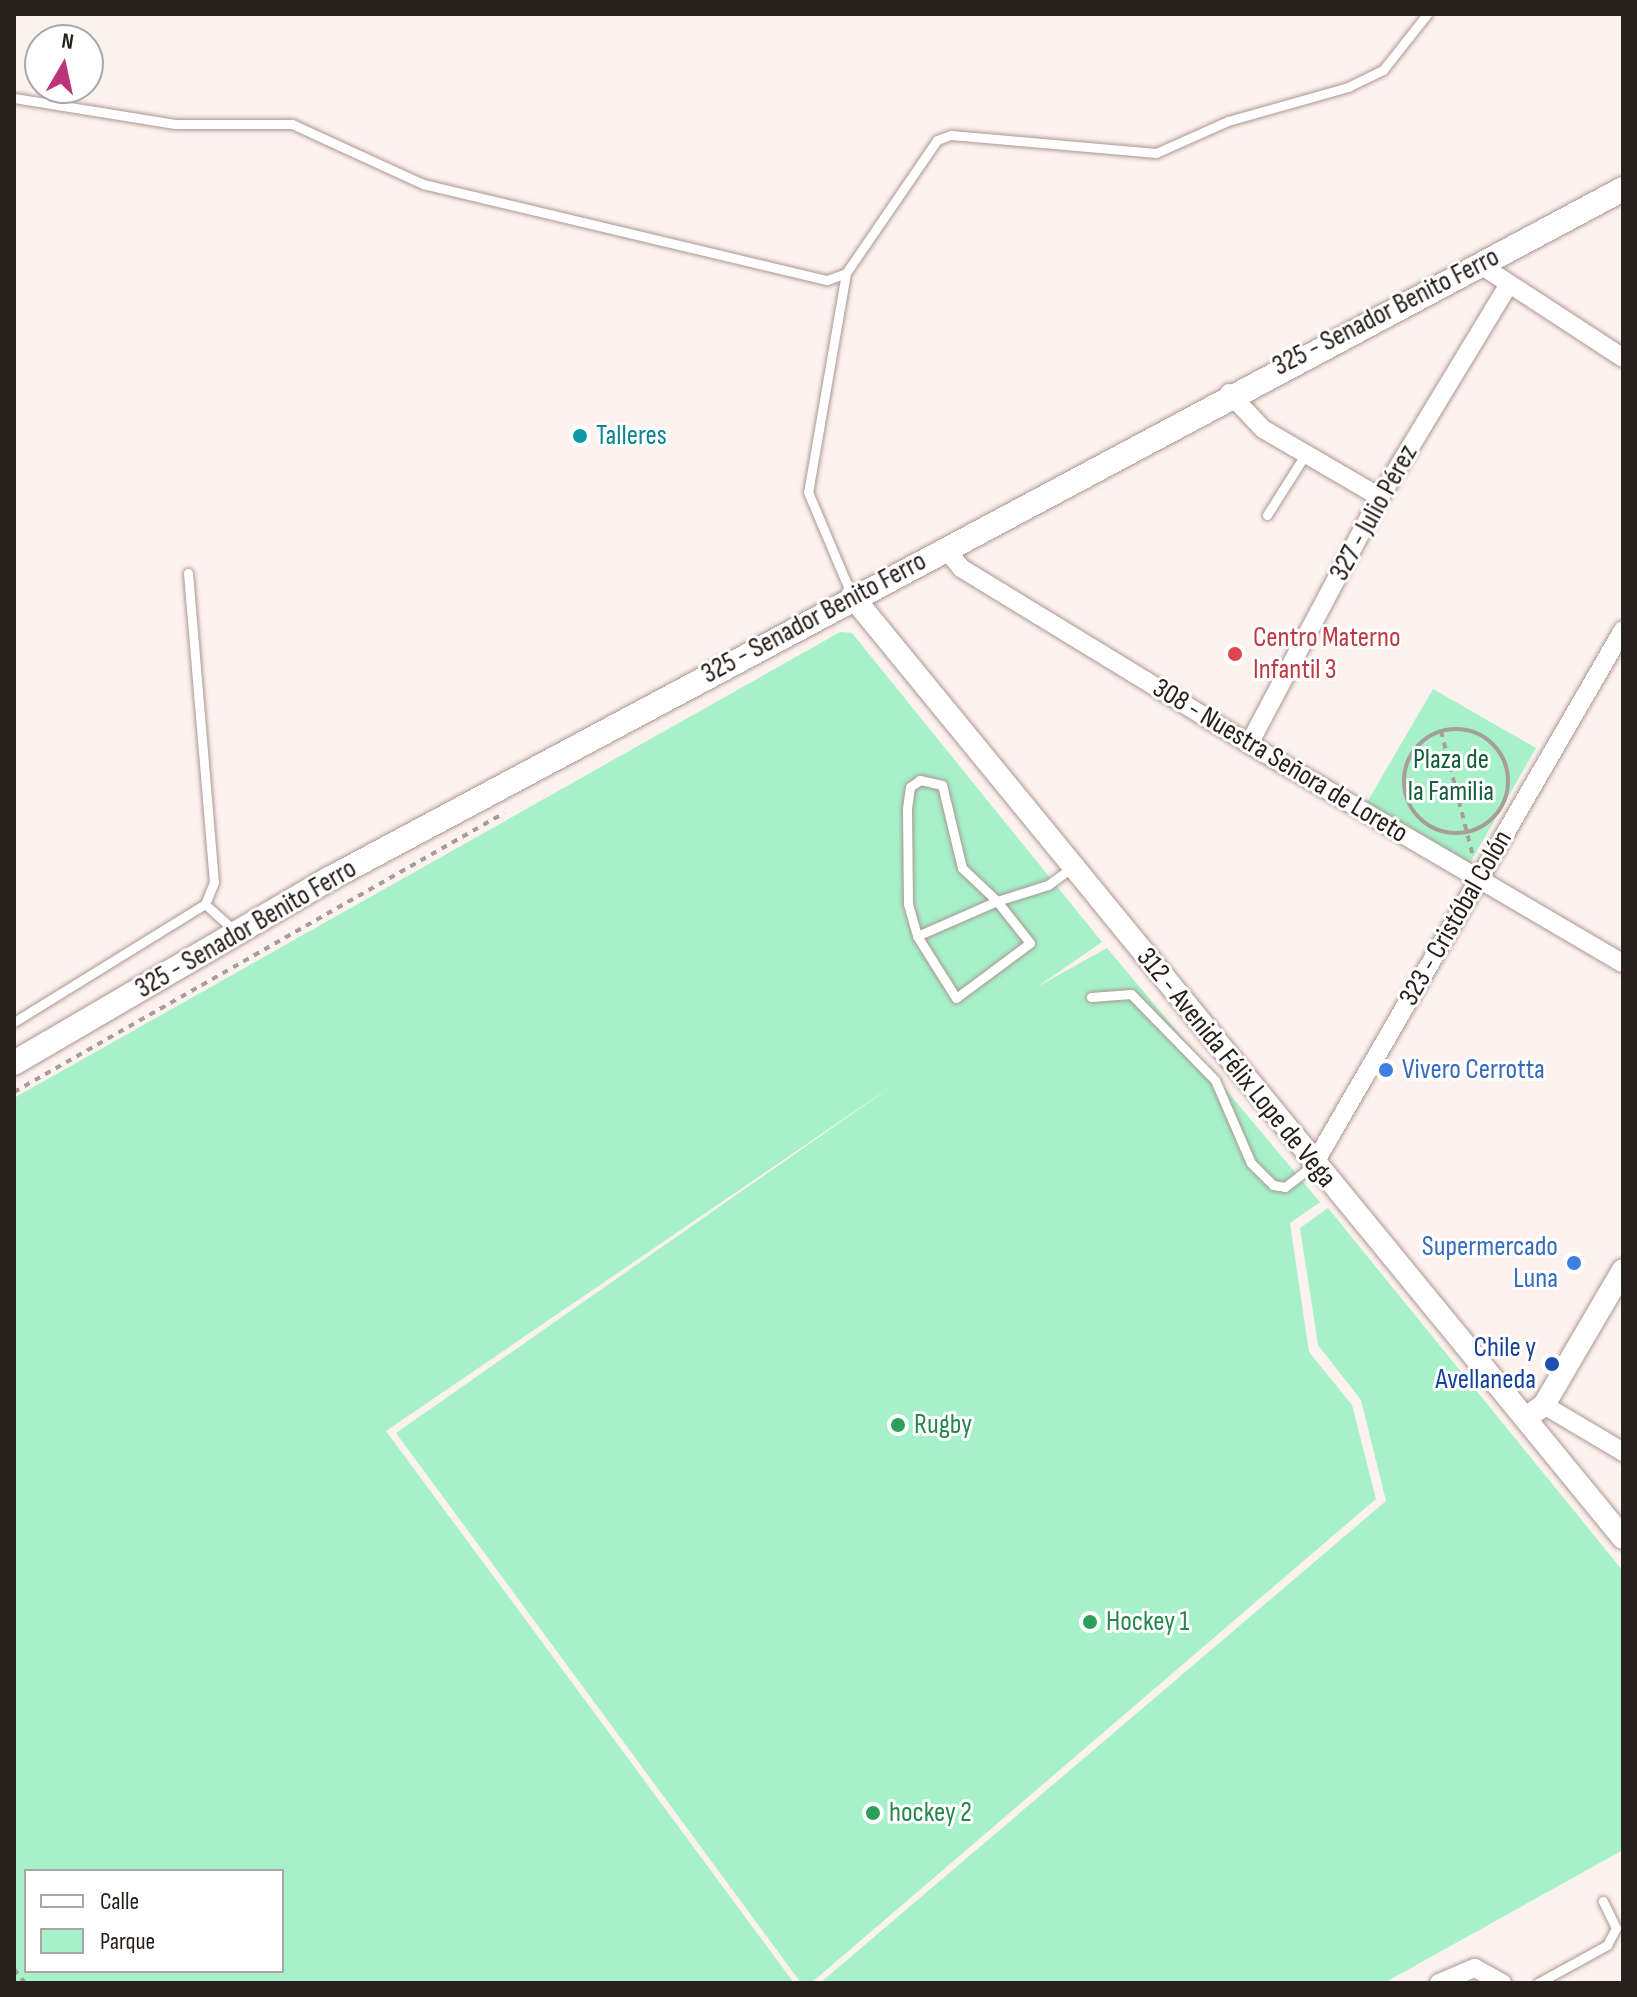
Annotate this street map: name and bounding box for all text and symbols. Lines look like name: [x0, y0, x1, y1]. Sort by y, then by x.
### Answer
north arrow: [24, 24, 104, 104]
text: N: [60, 28, 75, 56]
street label: 325 - Senador Benito Ferro: [1267, 240, 1505, 384]
place label: Talleres: [596, 419, 667, 453]
marker: Talleres: [571, 427, 589, 445]
street label: 327 - Julio Pérez: [1323, 439, 1425, 587]
street label: 325 - Senador Benito Ferro: [696, 545, 932, 691]
place label: Centro Materno Infantil 3: [1253, 621, 1401, 687]
marker: Centro Materno Infantil 3: [1224, 643, 1246, 665]
street label: 308 - Nuestra Señora de Loreto: [1146, 671, 1414, 851]
park label: Plaza de la Familia: [1408, 743, 1494, 809]
street label: 323 - Cristóbal Colón: [1392, 824, 1520, 1012]
street label: 325 - Senador Benito Ferro: [130, 852, 362, 1006]
street label: 312 - Avenida Félix Lope de Vega: [1129, 941, 1343, 1195]
place label: Vivero Cerrotta: [1402, 1053, 1545, 1087]
marker: Vivero Cerrotta: [1377, 1061, 1395, 1079]
place label: Supermercado Luna: [1422, 1230, 1558, 1296]
marker: Supermercado Luna: [1565, 1254, 1583, 1272]
place label: Chile y Avellaneda: [1436, 1331, 1536, 1397]
marker: Chile y Avellaneda: [1543, 1355, 1561, 1373]
place label: Rugby: [914, 1408, 972, 1442]
marker: Rugby: [889, 1416, 907, 1434]
place label: Hockey 1: [1106, 1605, 1189, 1639]
marker: Hockey 1: [1081, 1613, 1099, 1631]
place label: hockey 2: [889, 1796, 972, 1830]
marker: hockey 2: [864, 1804, 882, 1822]
legend: [24, 1869, 284, 1973]
text: Calle: [100, 1887, 139, 1916]
text: Parque: [100, 1927, 155, 1956]

